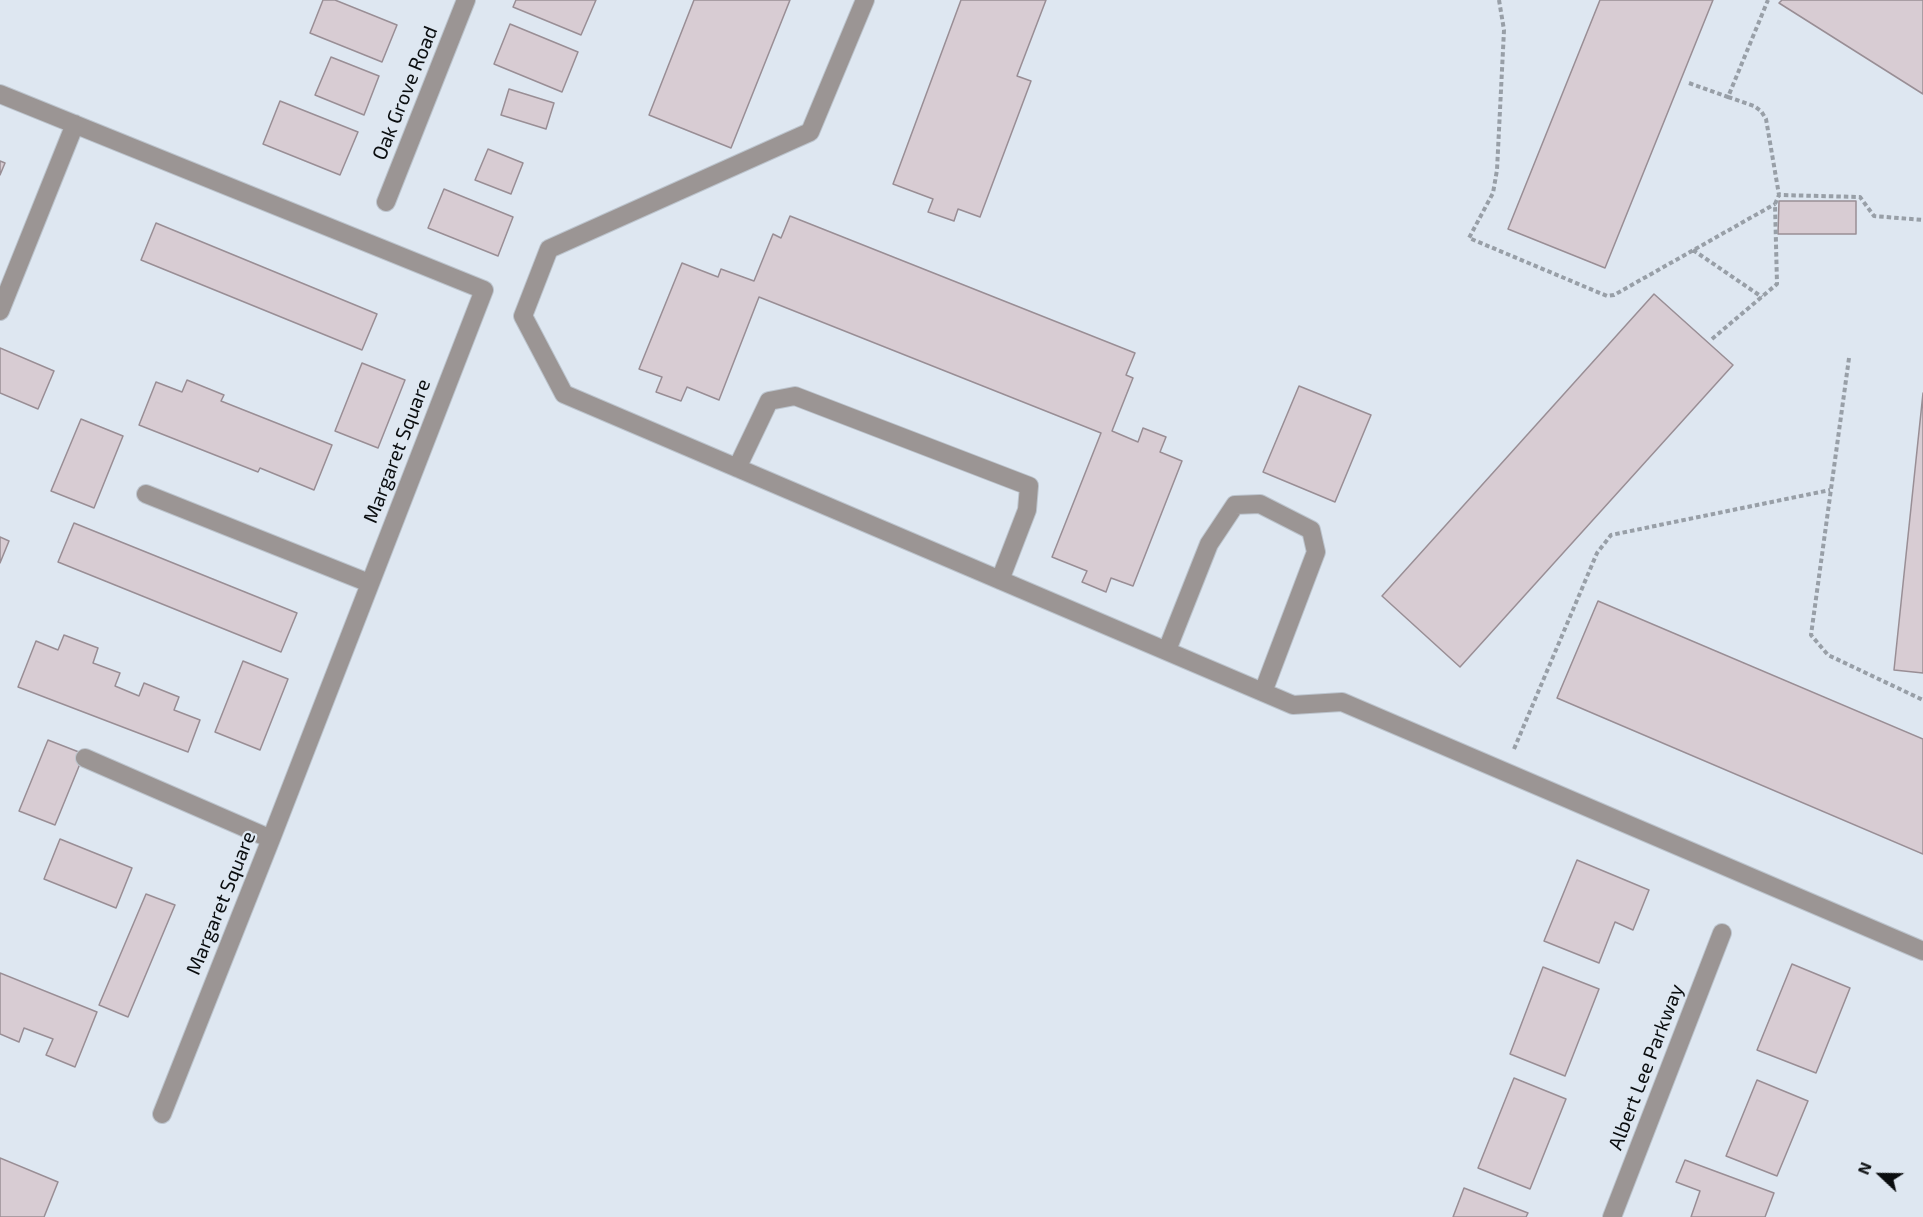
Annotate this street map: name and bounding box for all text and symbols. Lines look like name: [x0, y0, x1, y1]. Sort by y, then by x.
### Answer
street label: Oak Grove Road: [367, 23, 443, 163]
street label: Margaret Square: [358, 375, 436, 527]
street label: Margaret Square: [181, 828, 261, 978]
street label: Albert Lee Parkway: [1603, 981, 1689, 1153]
north arrow: [1851, 1145, 1911, 1205]
text: N: [1853, 1159, 1875, 1177]

